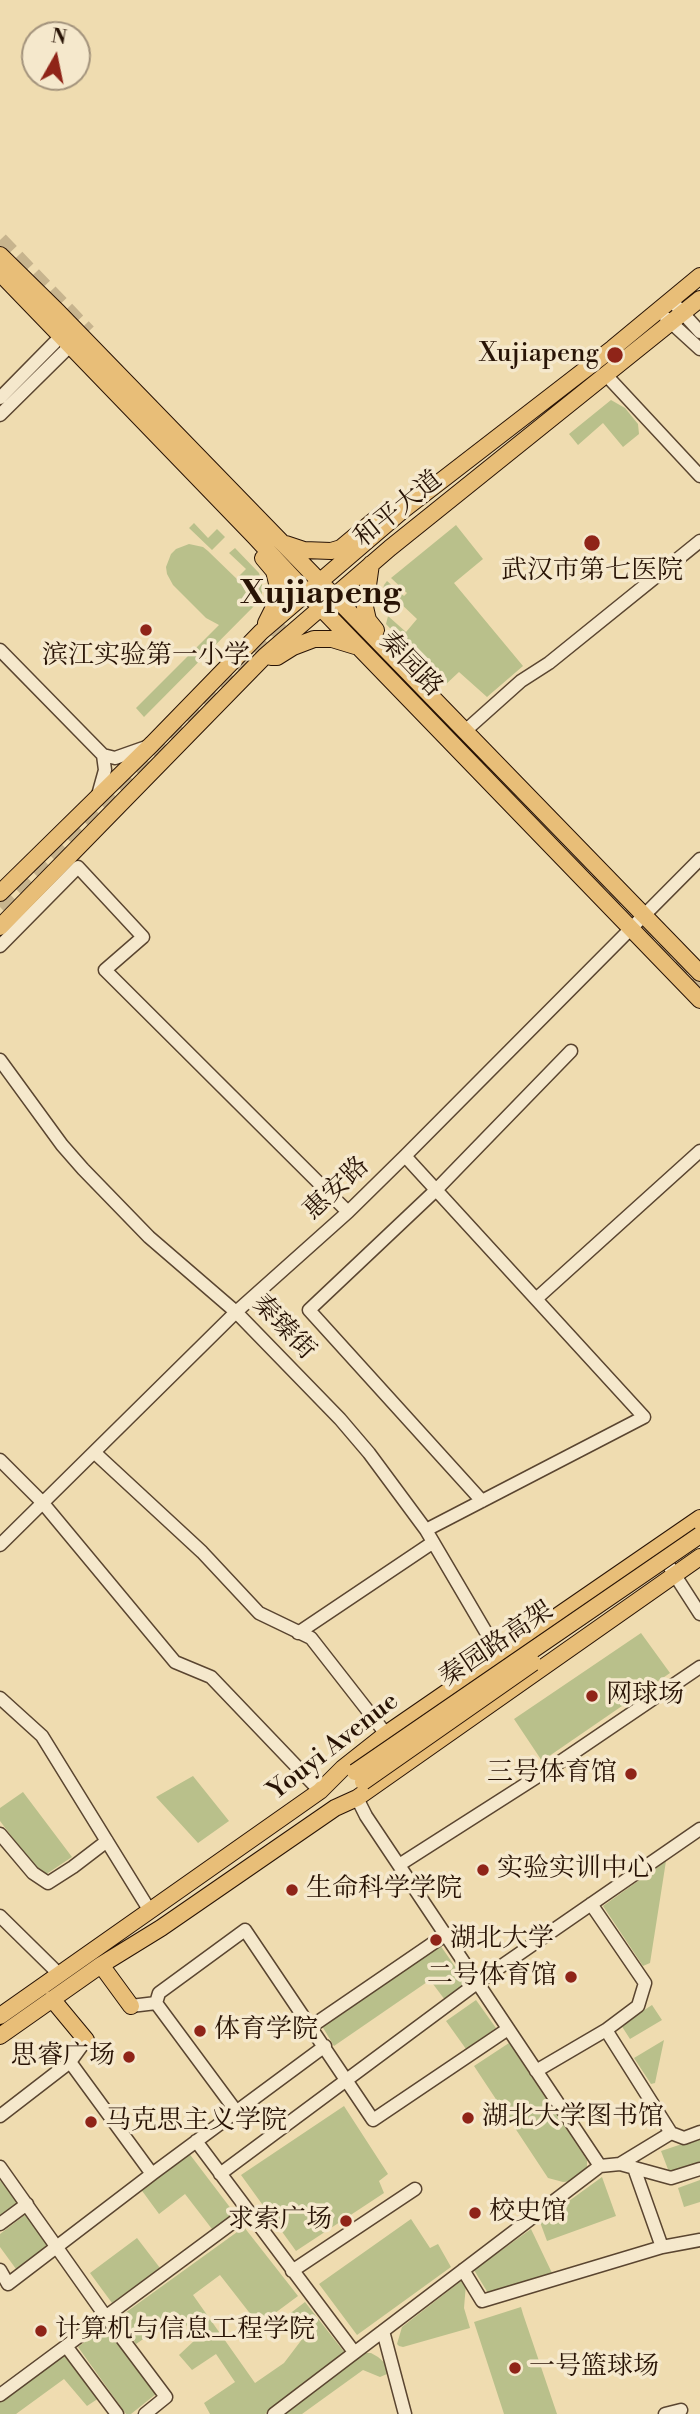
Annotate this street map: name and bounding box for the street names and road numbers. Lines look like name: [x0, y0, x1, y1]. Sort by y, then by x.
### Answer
street label: 和平大道: [349, 465, 449, 555]
street label: 秦园路: [372, 626, 448, 704]
street label: 惠安路: [298, 1151, 376, 1227]
street label: 秦臻街: [245, 1289, 321, 1367]
street label: 秦园路高架: [434, 1596, 560, 1694]
street label: Youyi Avenue: [263, 1686, 405, 1808]

